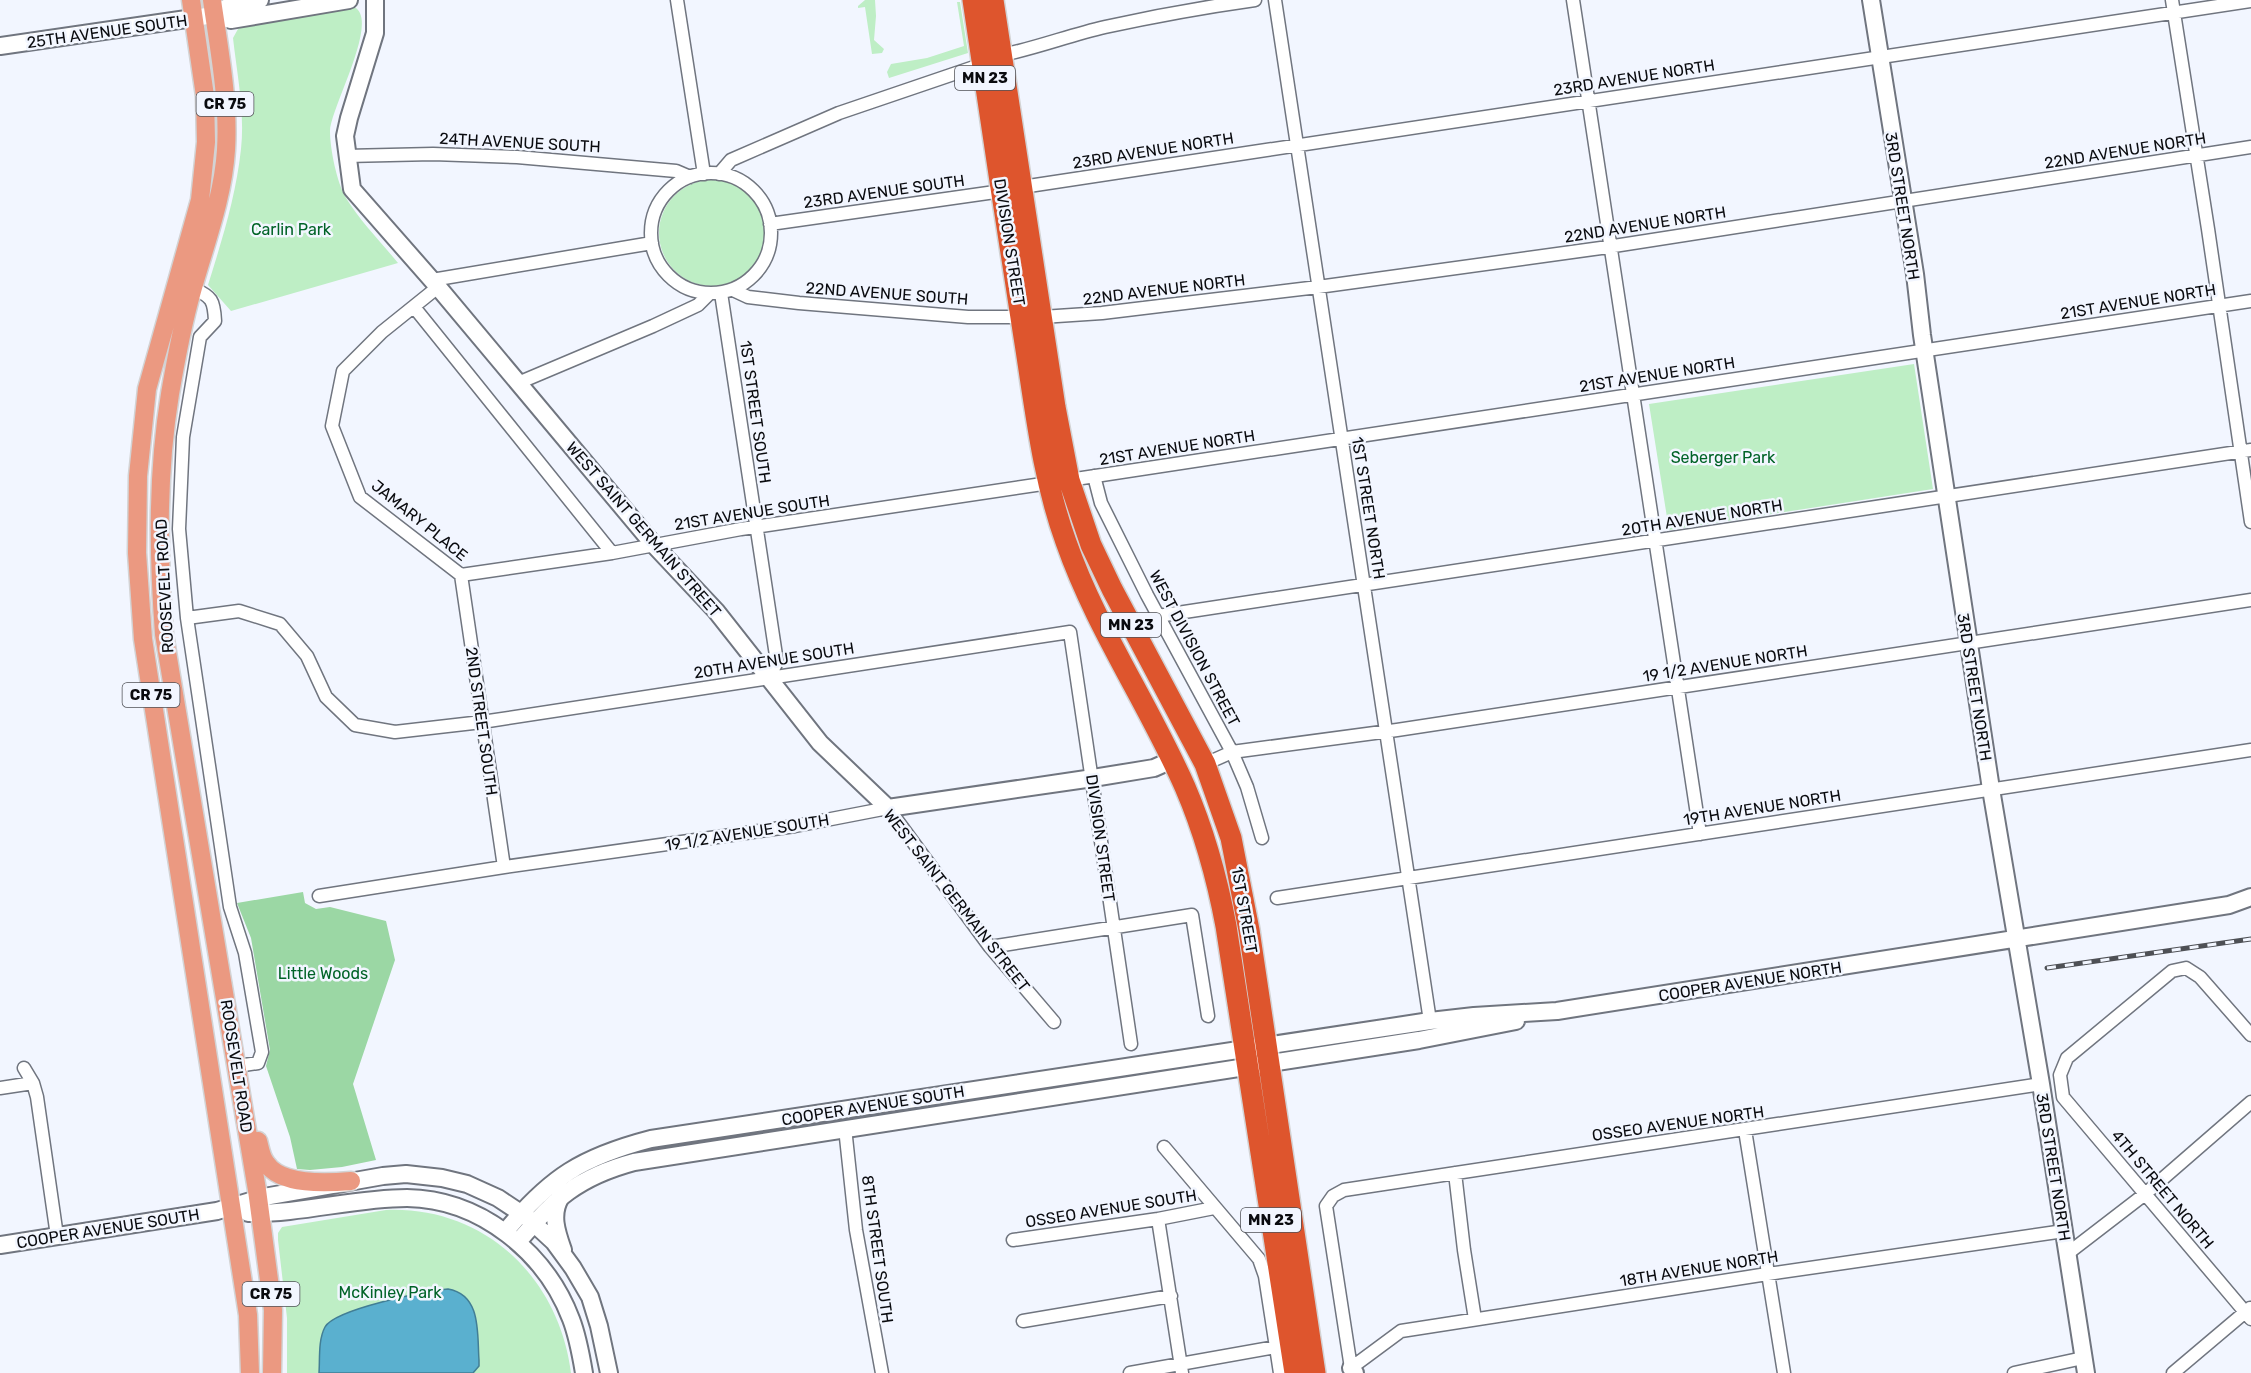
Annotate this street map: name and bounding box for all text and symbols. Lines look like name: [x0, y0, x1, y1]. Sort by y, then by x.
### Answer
street label: 25TH AVENUE SOUTH: [26, 11, 189, 52]
street label: 23RD AVENUE NORTH: [1552, 55, 1716, 100]
road number: MN 23: [955, 66, 1015, 90]
road number: CR 75: [196, 92, 254, 116]
street label: 23RD AVENUE NORTH: [1071, 128, 1235, 173]
street label: 22ND AVENUE NORTH: [2043, 128, 2207, 173]
street label: 24TH AVENUE SOUTH: [439, 129, 601, 156]
street label: 3RD STREET NORTH: [1881, 131, 1924, 282]
street label: 23RD AVENUE SOUTH: [802, 171, 966, 212]
street label: DIVISION STREET: [990, 177, 1029, 307]
street label: 22ND AVENUE NORTH: [1563, 202, 1727, 247]
park label: Carlin Park: [251, 220, 332, 239]
street label: 22ND AVENUE NORTH: [1082, 270, 1246, 309]
street label: 22ND AVENUE SOUTH: [805, 278, 969, 309]
street label: 21ST AVENUE NORTH: [2059, 280, 2217, 323]
street label: 1ST STREET SOUTH: [736, 339, 775, 485]
street label: 21ST AVENUE NORTH: [1578, 353, 1736, 396]
street label: 21ST AVENUE NORTH: [1098, 426, 1256, 469]
street label: 1ST STREET NORTH: [1348, 435, 1389, 581]
street label: WEST SAINT GERMAIN STREET: [562, 438, 725, 621]
park label: Seberger Park: [1671, 448, 1776, 467]
street label: JAMARY PLACE: [368, 476, 472, 565]
street label: 21ST AVENUE SOUTH: [673, 491, 831, 534]
street label: 20TH AVENUE NORTH: [1620, 495, 1784, 540]
street label: ROOSEVELT ROAD: [151, 518, 178, 654]
street label: WEST DIVISION STREET: [1145, 567, 1244, 729]
street label: 3RD STREET NORTH: [1953, 612, 1996, 763]
road number: MN 23: [1101, 613, 1161, 637]
street label: 20TH AVENUE SOUTH: [692, 638, 856, 683]
street label: 19 1/2 AVENUE NORTH: [1641, 641, 1809, 686]
street label: 2ND STREET SOUTH: [462, 646, 501, 797]
road number: CR 75: [122, 683, 180, 707]
street label: DIVISION STREET: [1082, 773, 1119, 903]
street label: 19TH AVENUE NORTH: [1682, 786, 1842, 829]
street label: WEST SAINT GERMAIN STREET: [880, 805, 1034, 995]
street label: 19 1/2 AVENUE SOUTH: [663, 810, 831, 855]
street label: 1ST STREET: [1228, 865, 1261, 955]
street label: COOPER AVENUE NORTH: [1657, 958, 1843, 1005]
park label: Little Woods: [278, 964, 368, 983]
street label: ROOSEVELT ROAD: [217, 998, 256, 1134]
street label: COOPER AVENUE SOUTH: [780, 1082, 966, 1129]
street label: 3RD STREET NORTH: [2032, 1092, 2075, 1243]
street label: OSSEO AVENUE NORTH: [1591, 1102, 1765, 1145]
street label: 4TH STREET NORTH: [2107, 1126, 2218, 1252]
street label: 8TH STREET SOUTH: [858, 1174, 897, 1324]
street label: OSSEO AVENUE SOUTH: [1024, 1186, 1198, 1231]
street label: COOPER AVENUE SOUTH: [15, 1205, 201, 1252]
road number: MN 23: [1241, 1208, 1301, 1232]
street label: 18TH AVENUE NORTH: [1618, 1247, 1780, 1290]
road number: CR 75: [242, 1282, 300, 1306]
park label: McKinley Park: [339, 1283, 442, 1302]

